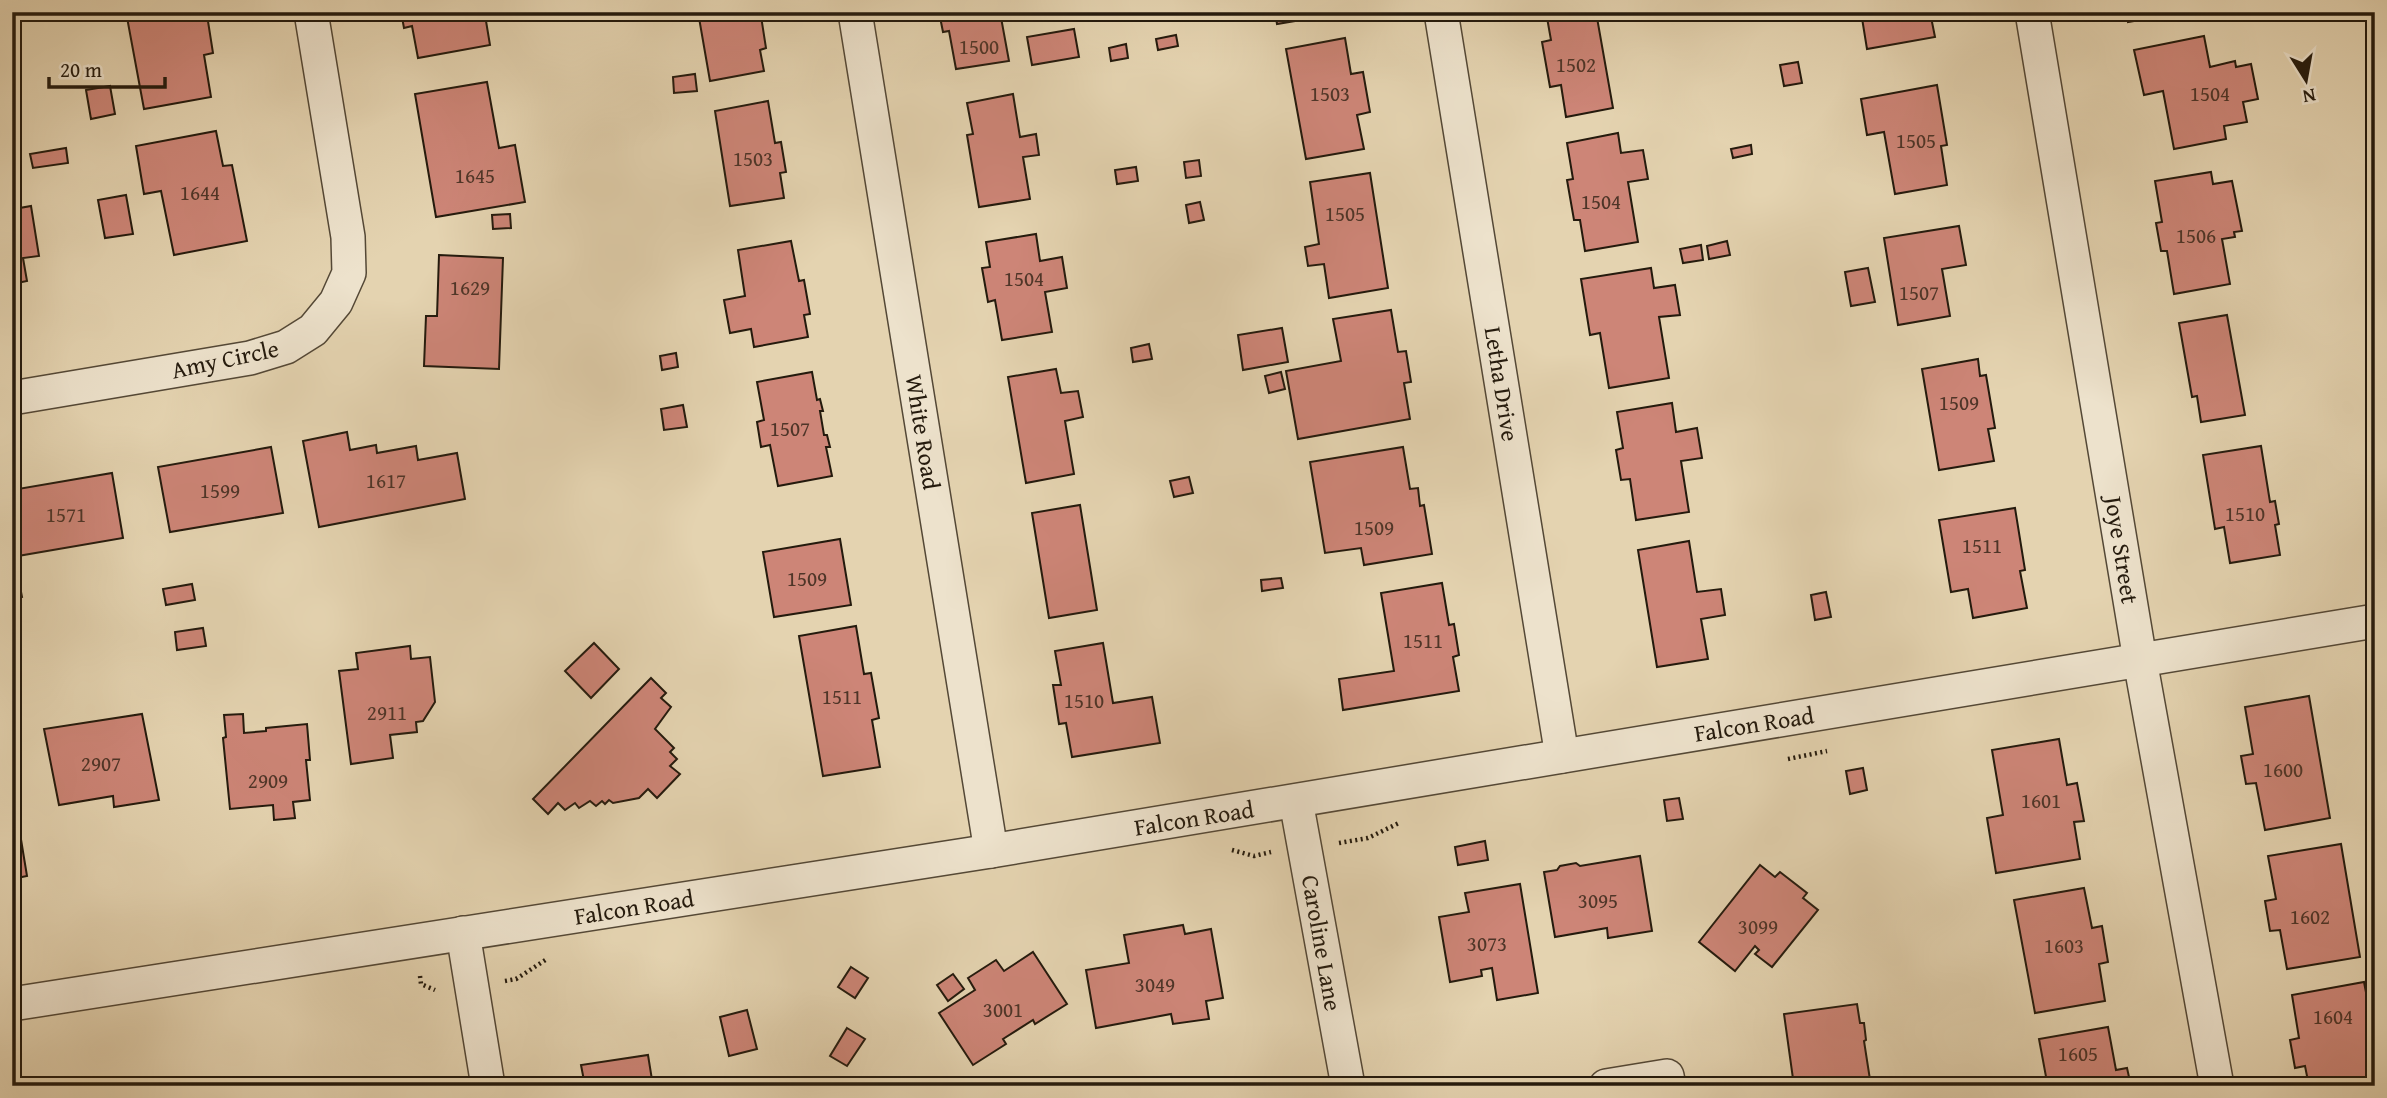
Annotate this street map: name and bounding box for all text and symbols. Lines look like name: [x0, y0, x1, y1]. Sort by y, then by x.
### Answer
house number: 1500: [959, 31, 999, 62]
scale bar: [49, 46, 164, 90]
north arrow: [2272, 46, 2342, 116]
house number: 1502: [1556, 49, 1596, 80]
text: 20 m: [60, 54, 102, 85]
house number: 1503: [1310, 78, 1350, 109]
house number: 1504: [2190, 78, 2230, 109]
text: N: [2300, 82, 2318, 112]
house number: 1505: [1896, 125, 1936, 156]
house number: 1503: [733, 143, 773, 174]
house number: 1645: [455, 160, 495, 191]
house number: 1644: [180, 177, 220, 208]
house number: 1504: [1581, 186, 1621, 217]
house number: 1505: [1325, 198, 1365, 229]
house number: 1506: [2176, 220, 2216, 251]
house number: 1504: [1004, 263, 1044, 294]
house number: 1629: [450, 272, 490, 303]
house number: 1507: [1899, 277, 1939, 308]
street label: Letha Drive: [1476, 324, 1528, 444]
street label: Amy Circle: [168, 331, 282, 387]
street label: White Road: [897, 372, 949, 492]
house number: 1509: [1939, 387, 1979, 418]
house number: 1507: [770, 413, 810, 444]
house number: 1617: [366, 465, 406, 496]
house number: 1599: [200, 475, 240, 506]
street label: Joye Street: [2096, 491, 2148, 607]
house number: 1510: [2225, 498, 2265, 529]
house number: 1571: [46, 499, 86, 530]
house number: 1509: [1354, 512, 1394, 543]
house number: 1511: [1962, 530, 2002, 561]
house number: 1509: [787, 563, 827, 594]
house number: 1511: [1403, 625, 1443, 656]
house number: 1511: [822, 681, 862, 712]
house number: 1510: [1064, 685, 1104, 716]
house number: 2911: [367, 697, 407, 728]
street label: Falcon Road: [1692, 697, 1817, 751]
house number: 2907: [81, 748, 121, 779]
house number: 1600: [2263, 754, 2303, 785]
house number: 2909: [248, 765, 288, 796]
house number: 1601: [2021, 785, 2061, 816]
street label: Falcon Road: [1132, 791, 1257, 845]
street label: Caroline Lane: [1293, 872, 1351, 1014]
street label: Falcon Road: [572, 880, 697, 934]
house number: 3095: [1578, 885, 1618, 916]
house number: 1602: [2290, 901, 2330, 932]
house number: 3099: [1738, 911, 1778, 942]
house number: 3073: [1467, 928, 1507, 959]
house number: 1603: [2044, 930, 2084, 961]
house number: 3049: [1135, 969, 1175, 1000]
house number: 3001: [983, 994, 1023, 1025]
house number: 1604: [2313, 1001, 2353, 1032]
house number: 1605: [2058, 1038, 2098, 1069]

